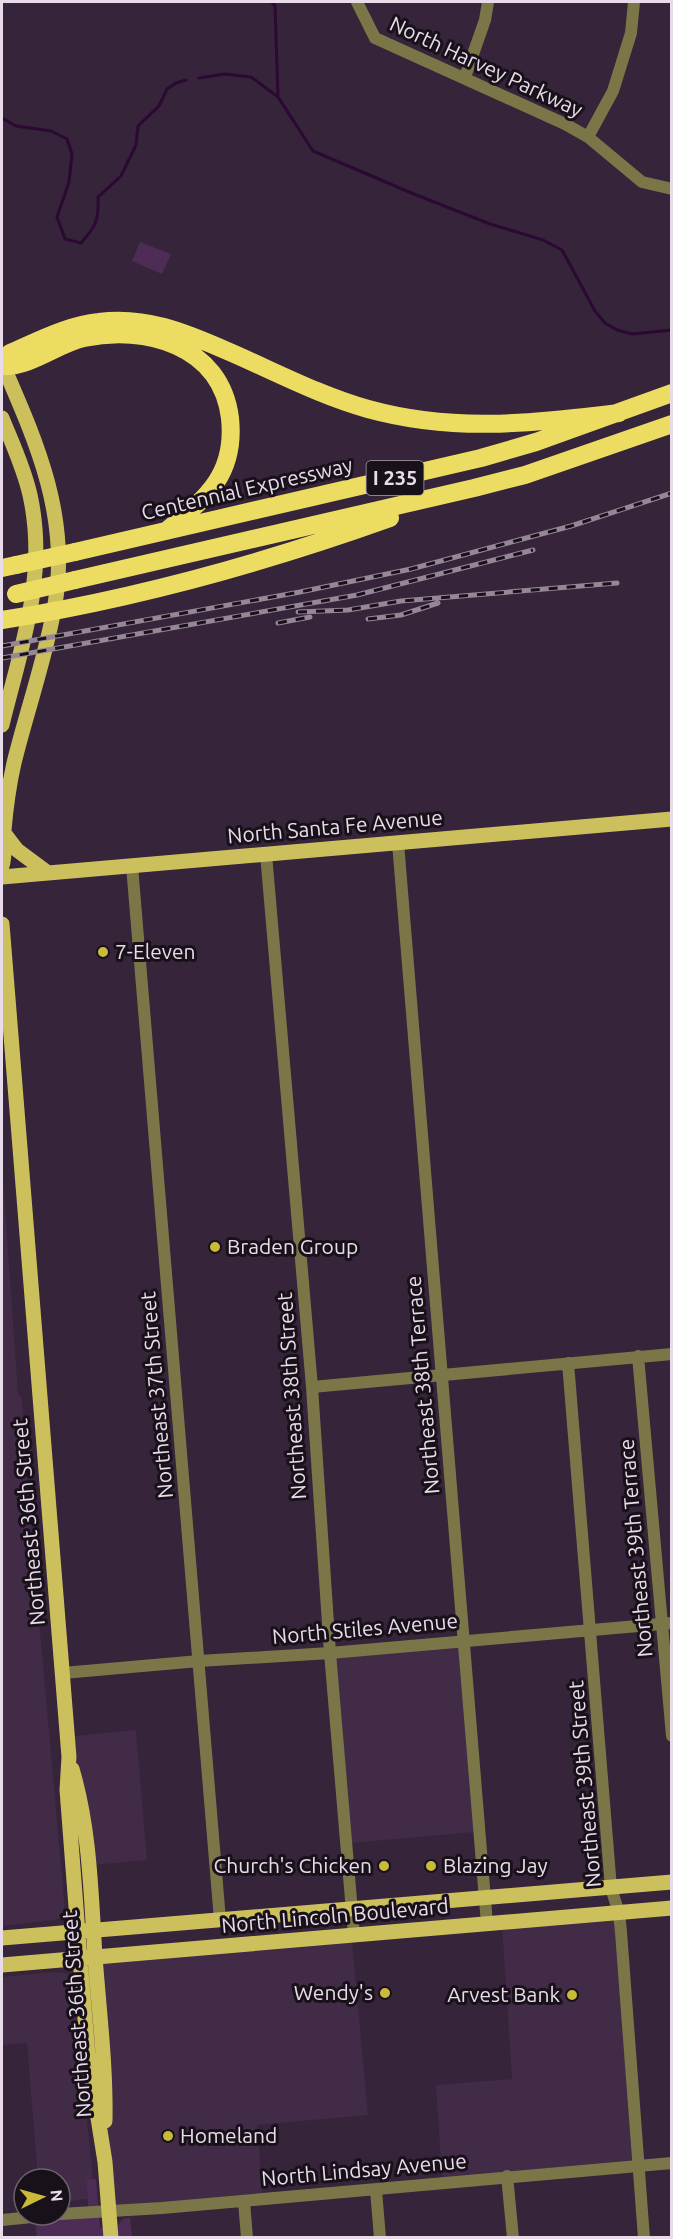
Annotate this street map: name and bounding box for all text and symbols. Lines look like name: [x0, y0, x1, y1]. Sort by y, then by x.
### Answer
street label: North Harvey Parkway: [386, 11, 587, 121]
street label: Centennial Expressway: [139, 452, 355, 524]
road number: I 235: [366, 461, 424, 495]
street label: North Santa Fe Avenue: [226, 805, 444, 847]
place label: 7-Eleven: [115, 939, 196, 963]
marker: 7-Eleven: [96, 945, 110, 959]
place label: Braden Group: [227, 1234, 358, 1258]
marker: Braden Group: [208, 1240, 222, 1254]
street label: Northeast 38th Terrace: [401, 1275, 444, 1495]
street label: Northeast 37th Street: [135, 1291, 177, 1499]
street label: Northeast 38th Street: [272, 1292, 310, 1500]
street label: Northeast 36th Street: [7, 1418, 49, 1626]
street label: Northeast 39th Terrace: [614, 1438, 657, 1658]
street label: North Stiles Avenue: [271, 1608, 459, 1648]
street label: Northeast 39th Street: [563, 1680, 605, 1888]
place label: Church's Chicken: [213, 1853, 372, 1877]
place label: Blazing Jay: [443, 1853, 548, 1877]
marker: Church's Chicken: [377, 1859, 391, 1873]
marker: Blazing Jay: [424, 1859, 438, 1873]
street label: North Lincoln Boulevard: [220, 1893, 450, 1937]
street label: Northeast 36th Street: [57, 1910, 95, 2118]
place label: Wendy's: [294, 1980, 373, 2004]
place label: Arvest Bank: [447, 1982, 560, 2006]
marker: Wendy's: [378, 1986, 392, 2000]
marker: Arvest Bank: [565, 1988, 579, 2002]
place label: Homeland: [180, 2123, 277, 2147]
marker: Homeland: [161, 2129, 175, 2143]
street label: North Lindsay Avenue: [260, 2148, 468, 2190]
north arrow: [12, 2167, 72, 2227]
text: N: [47, 2189, 66, 2202]

